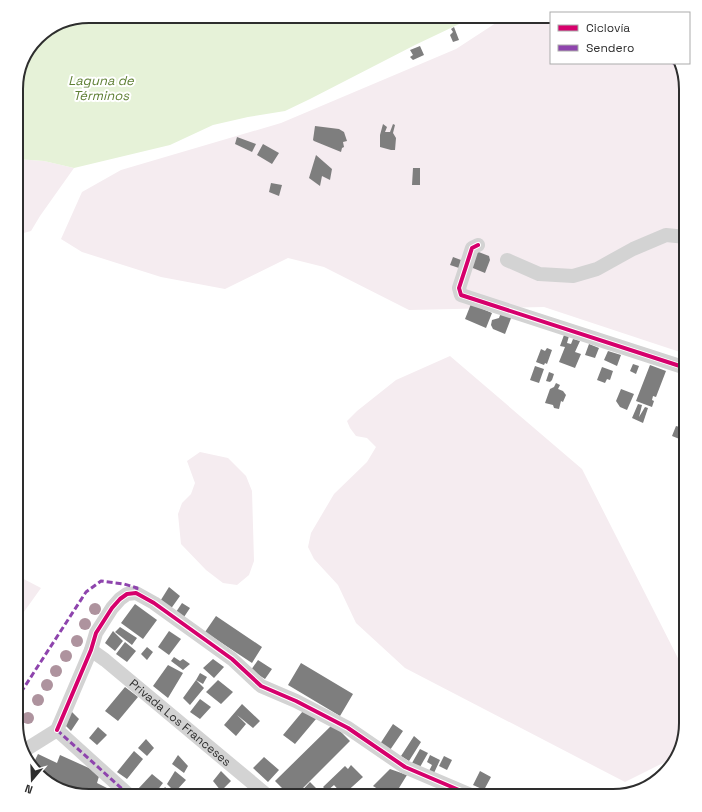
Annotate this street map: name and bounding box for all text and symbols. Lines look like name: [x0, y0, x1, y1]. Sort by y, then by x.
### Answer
legend: [550, 12, 690, 64]
text: Ciclovía: [586, 20, 630, 36]
text: Sendero: [586, 40, 634, 56]
water label: Laguna de Términos: [68, 72, 135, 104]
street label: Privada Los Franceses: [126, 676, 234, 770]
north arrow: [12, 760, 52, 800]
text: N: [23, 782, 35, 797]

